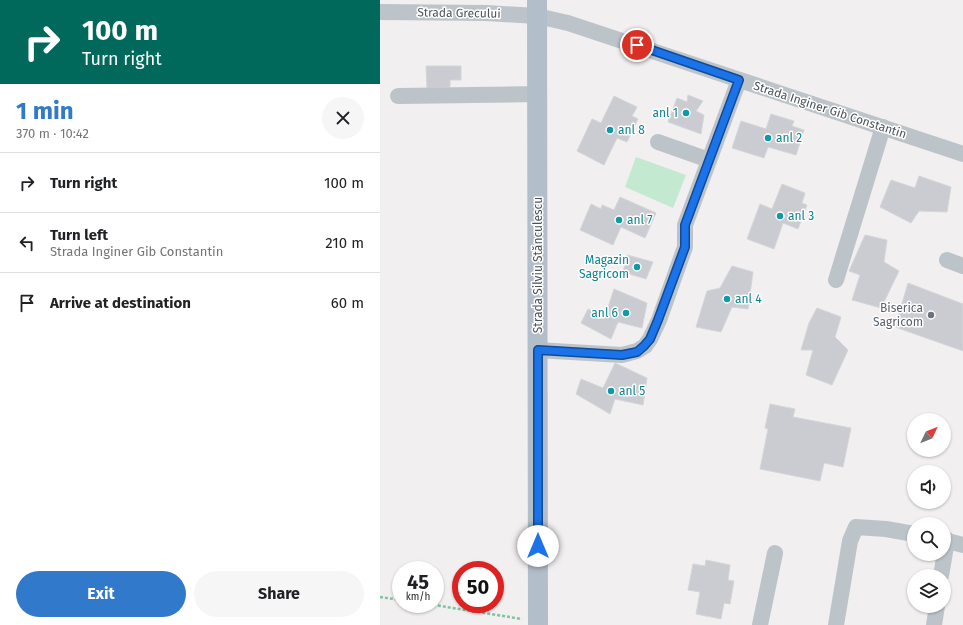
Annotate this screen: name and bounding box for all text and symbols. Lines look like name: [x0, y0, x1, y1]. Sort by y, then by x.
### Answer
street label: Strada Grecului: [417, 5, 501, 21]
text: 100 m: [82, 14, 158, 47]
icon: right: [16, 16, 68, 68]
pin: [620, 28, 654, 62]
icon: arrive: [626, 34, 648, 56]
text: Turn right: [82, 48, 162, 70]
street label: Strada Inginer Gib Constantin: [752, 79, 908, 141]
text: 1 min: [16, 97, 74, 125]
button: close: [322, 97, 364, 139]
place label: anl 1: [653, 106, 678, 120]
marker: anl 1: [681, 108, 691, 118]
place label: anl 8: [618, 123, 645, 137]
marker: anl 8: [605, 125, 615, 135]
text: 370 m · 10:42: [16, 126, 89, 141]
place label: anl 2: [776, 131, 802, 145]
marker: anl 2: [763, 133, 773, 143]
icon: right: [16, 172, 38, 194]
text: Turn right: [50, 174, 117, 192]
text: 100 m: [324, 174, 364, 192]
street label: Strada Silviu Stănculescu: [531, 197, 545, 333]
place label: anl 3: [788, 209, 814, 223]
marker: anl 3: [775, 211, 785, 221]
place label: anl 7: [627, 213, 653, 227]
marker: anl 7: [614, 215, 624, 225]
text: Turn left: [50, 226, 108, 244]
icon: left: [16, 232, 38, 254]
text: 210 m: [325, 234, 364, 252]
text: Strada Inginer Gib Constantin: [50, 244, 223, 259]
place label: Magazin Sagricom: [579, 253, 629, 281]
marker: Magazin Sagricom: [632, 262, 642, 272]
icon: arrive: [16, 292, 38, 314]
place label: anl 4: [735, 292, 762, 306]
text: Arrive at destination: [50, 294, 191, 312]
text: 60 m: [331, 294, 364, 312]
marker: anl 4: [722, 294, 732, 304]
place label: Biserica Sagricom: [873, 301, 923, 329]
place label: anl 6: [591, 306, 618, 320]
marker: anl 6: [621, 308, 631, 318]
marker: Biserica Sagricom: [926, 310, 936, 320]
place label: anl 5: [619, 384, 645, 398]
marker: anl 5: [606, 386, 616, 396]
north arrow: [907, 413, 951, 457]
map controls: [907, 413, 951, 613]
button: sound: [907, 465, 951, 509]
button: search: [907, 517, 951, 561]
position arrow: [517, 525, 559, 567]
speed limit sign: 50: [452, 561, 504, 613]
button: layers: [907, 569, 951, 613]
text: 45: [407, 570, 429, 594]
button: Exit: [16, 571, 186, 617]
button: Share: [194, 571, 364, 617]
text: km/h: [406, 591, 430, 603]

